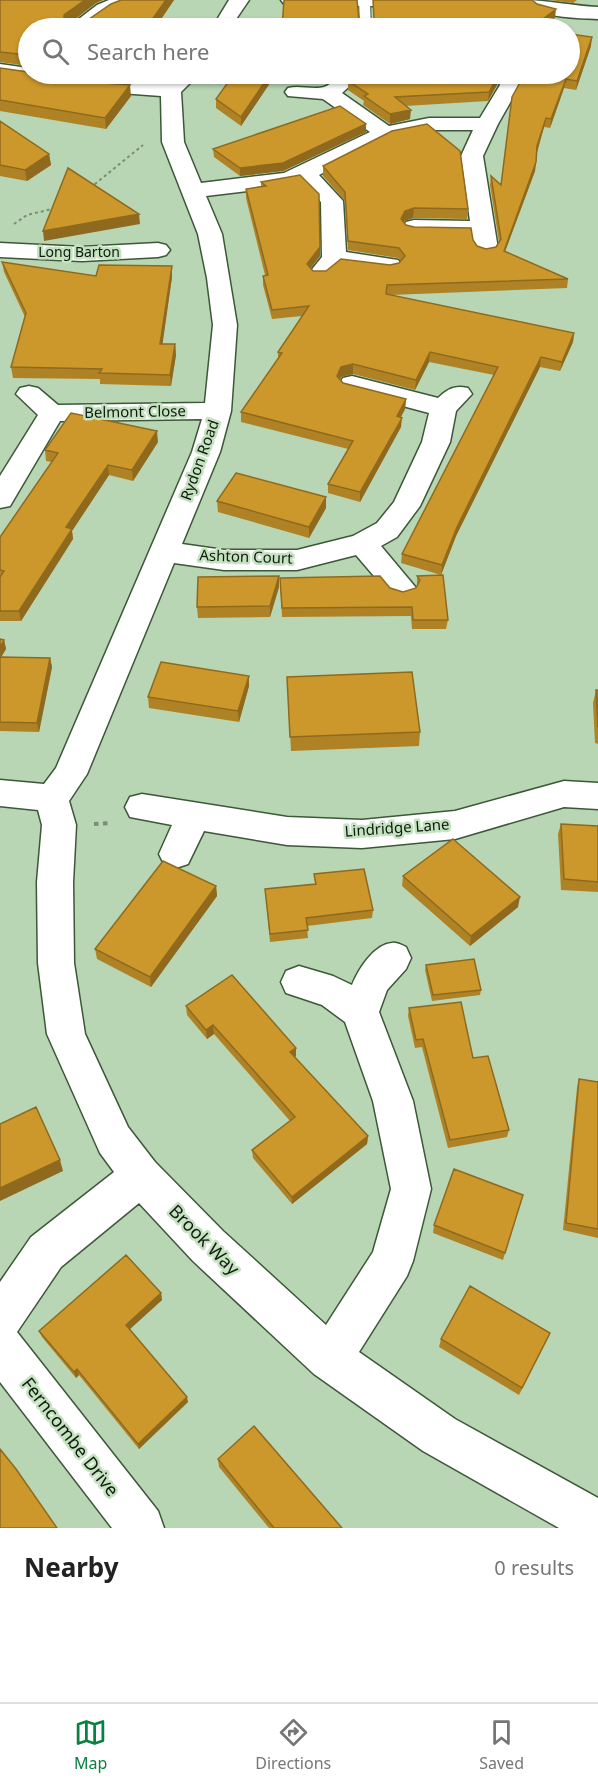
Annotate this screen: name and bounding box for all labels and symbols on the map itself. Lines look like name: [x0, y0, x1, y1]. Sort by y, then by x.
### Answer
street label: Long Barton: [38, 242, 120, 261]
street label: Belmont Close: [84, 400, 186, 422]
street label: Rydon Road: [175, 417, 223, 503]
street label: Ashton Court: [199, 544, 294, 568]
street label: Lindridge Lane: [344, 813, 450, 841]
street label: Brook Way: [164, 1199, 246, 1280]
street label: Ferncombe Drive: [17, 1372, 125, 1501]

